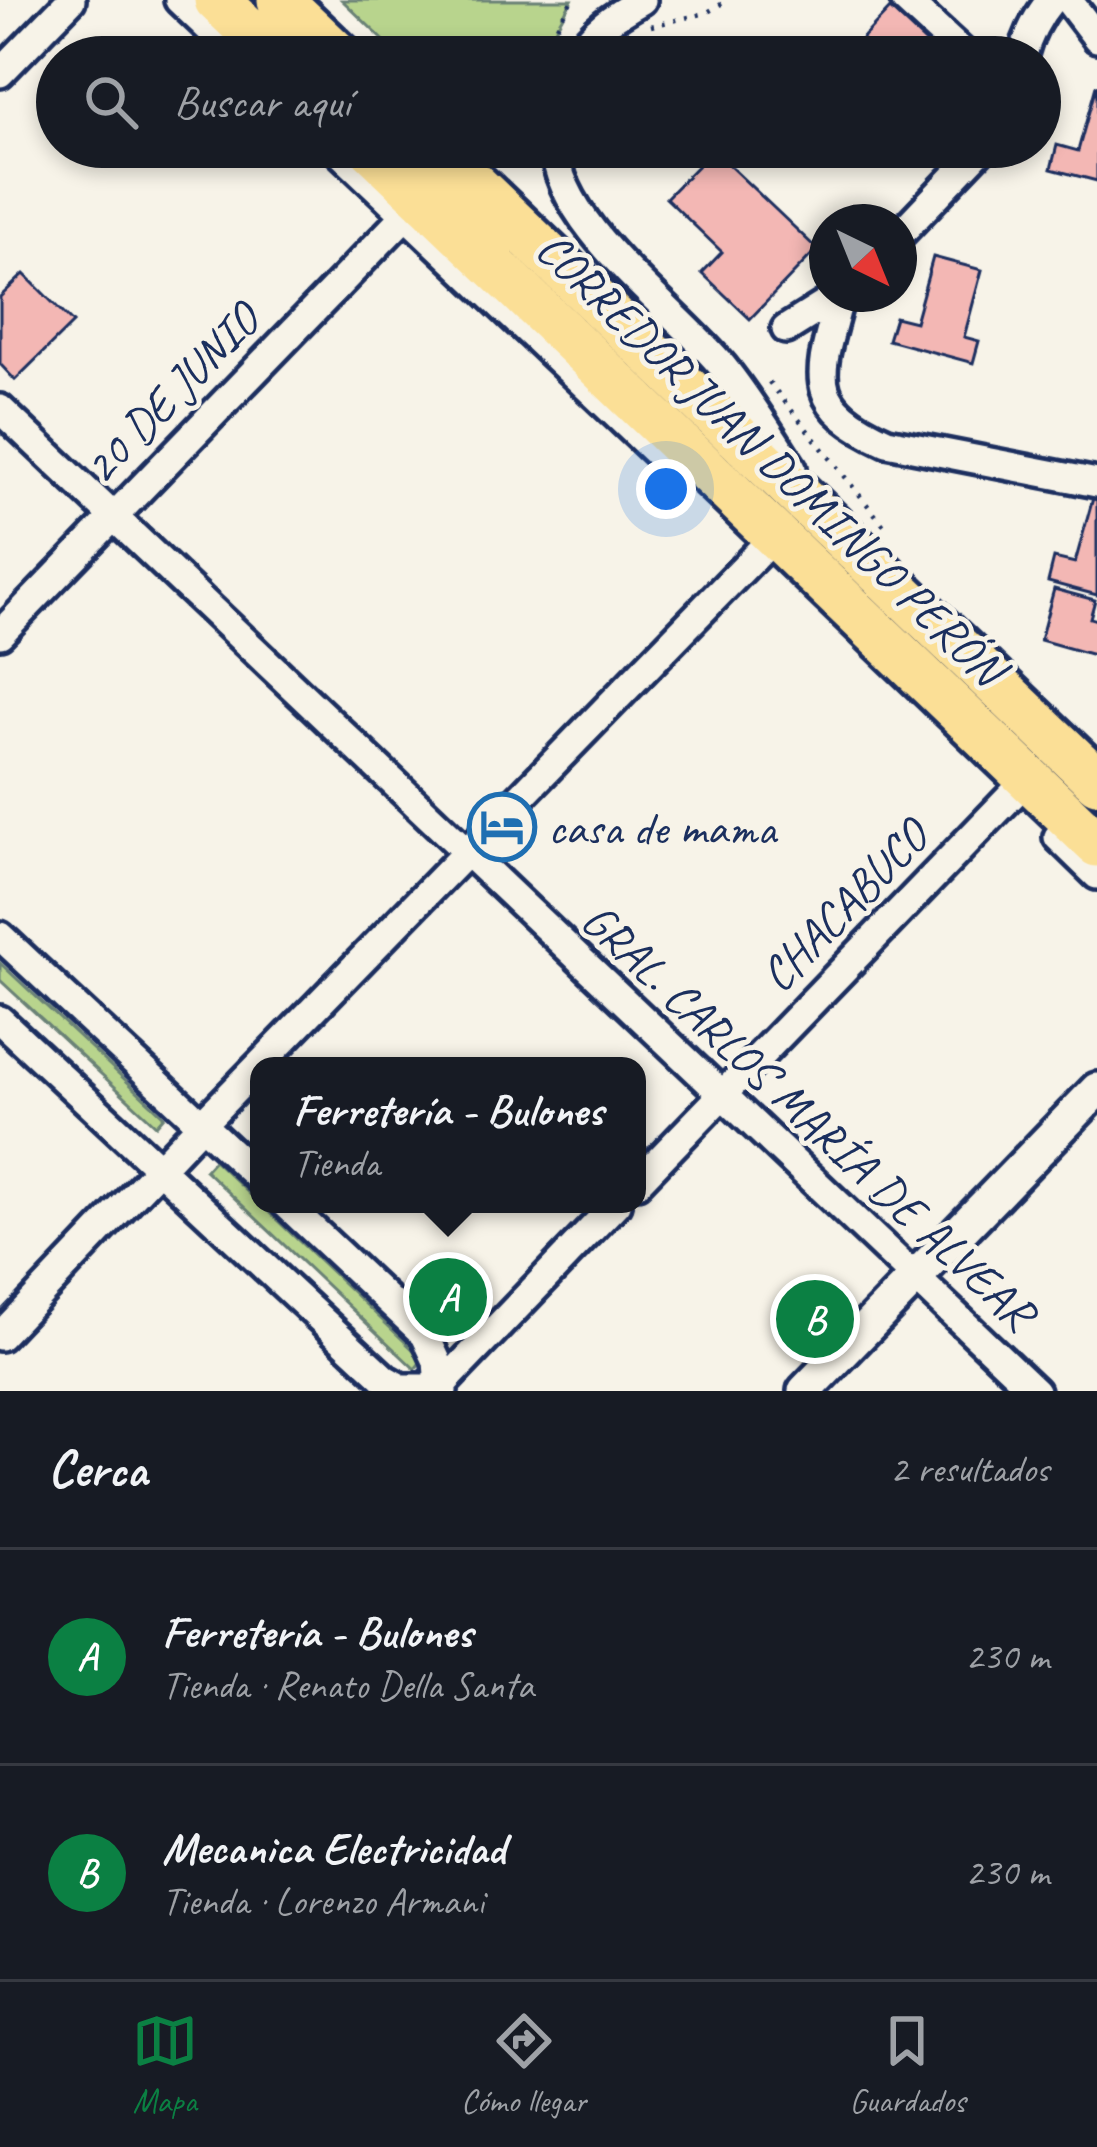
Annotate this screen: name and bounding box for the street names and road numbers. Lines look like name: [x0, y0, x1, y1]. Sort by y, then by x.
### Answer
street label: CORREDOR JUAN DOMINGO PERÓN: [524, 218, 1022, 702]
street label: 20 DE JUNIO: [70, 287, 275, 496]
street label: CHACABUCO: [747, 804, 944, 1004]
street label: GRAL. CARLOS MARÍA DE ALVEAR: [569, 890, 1051, 1345]

